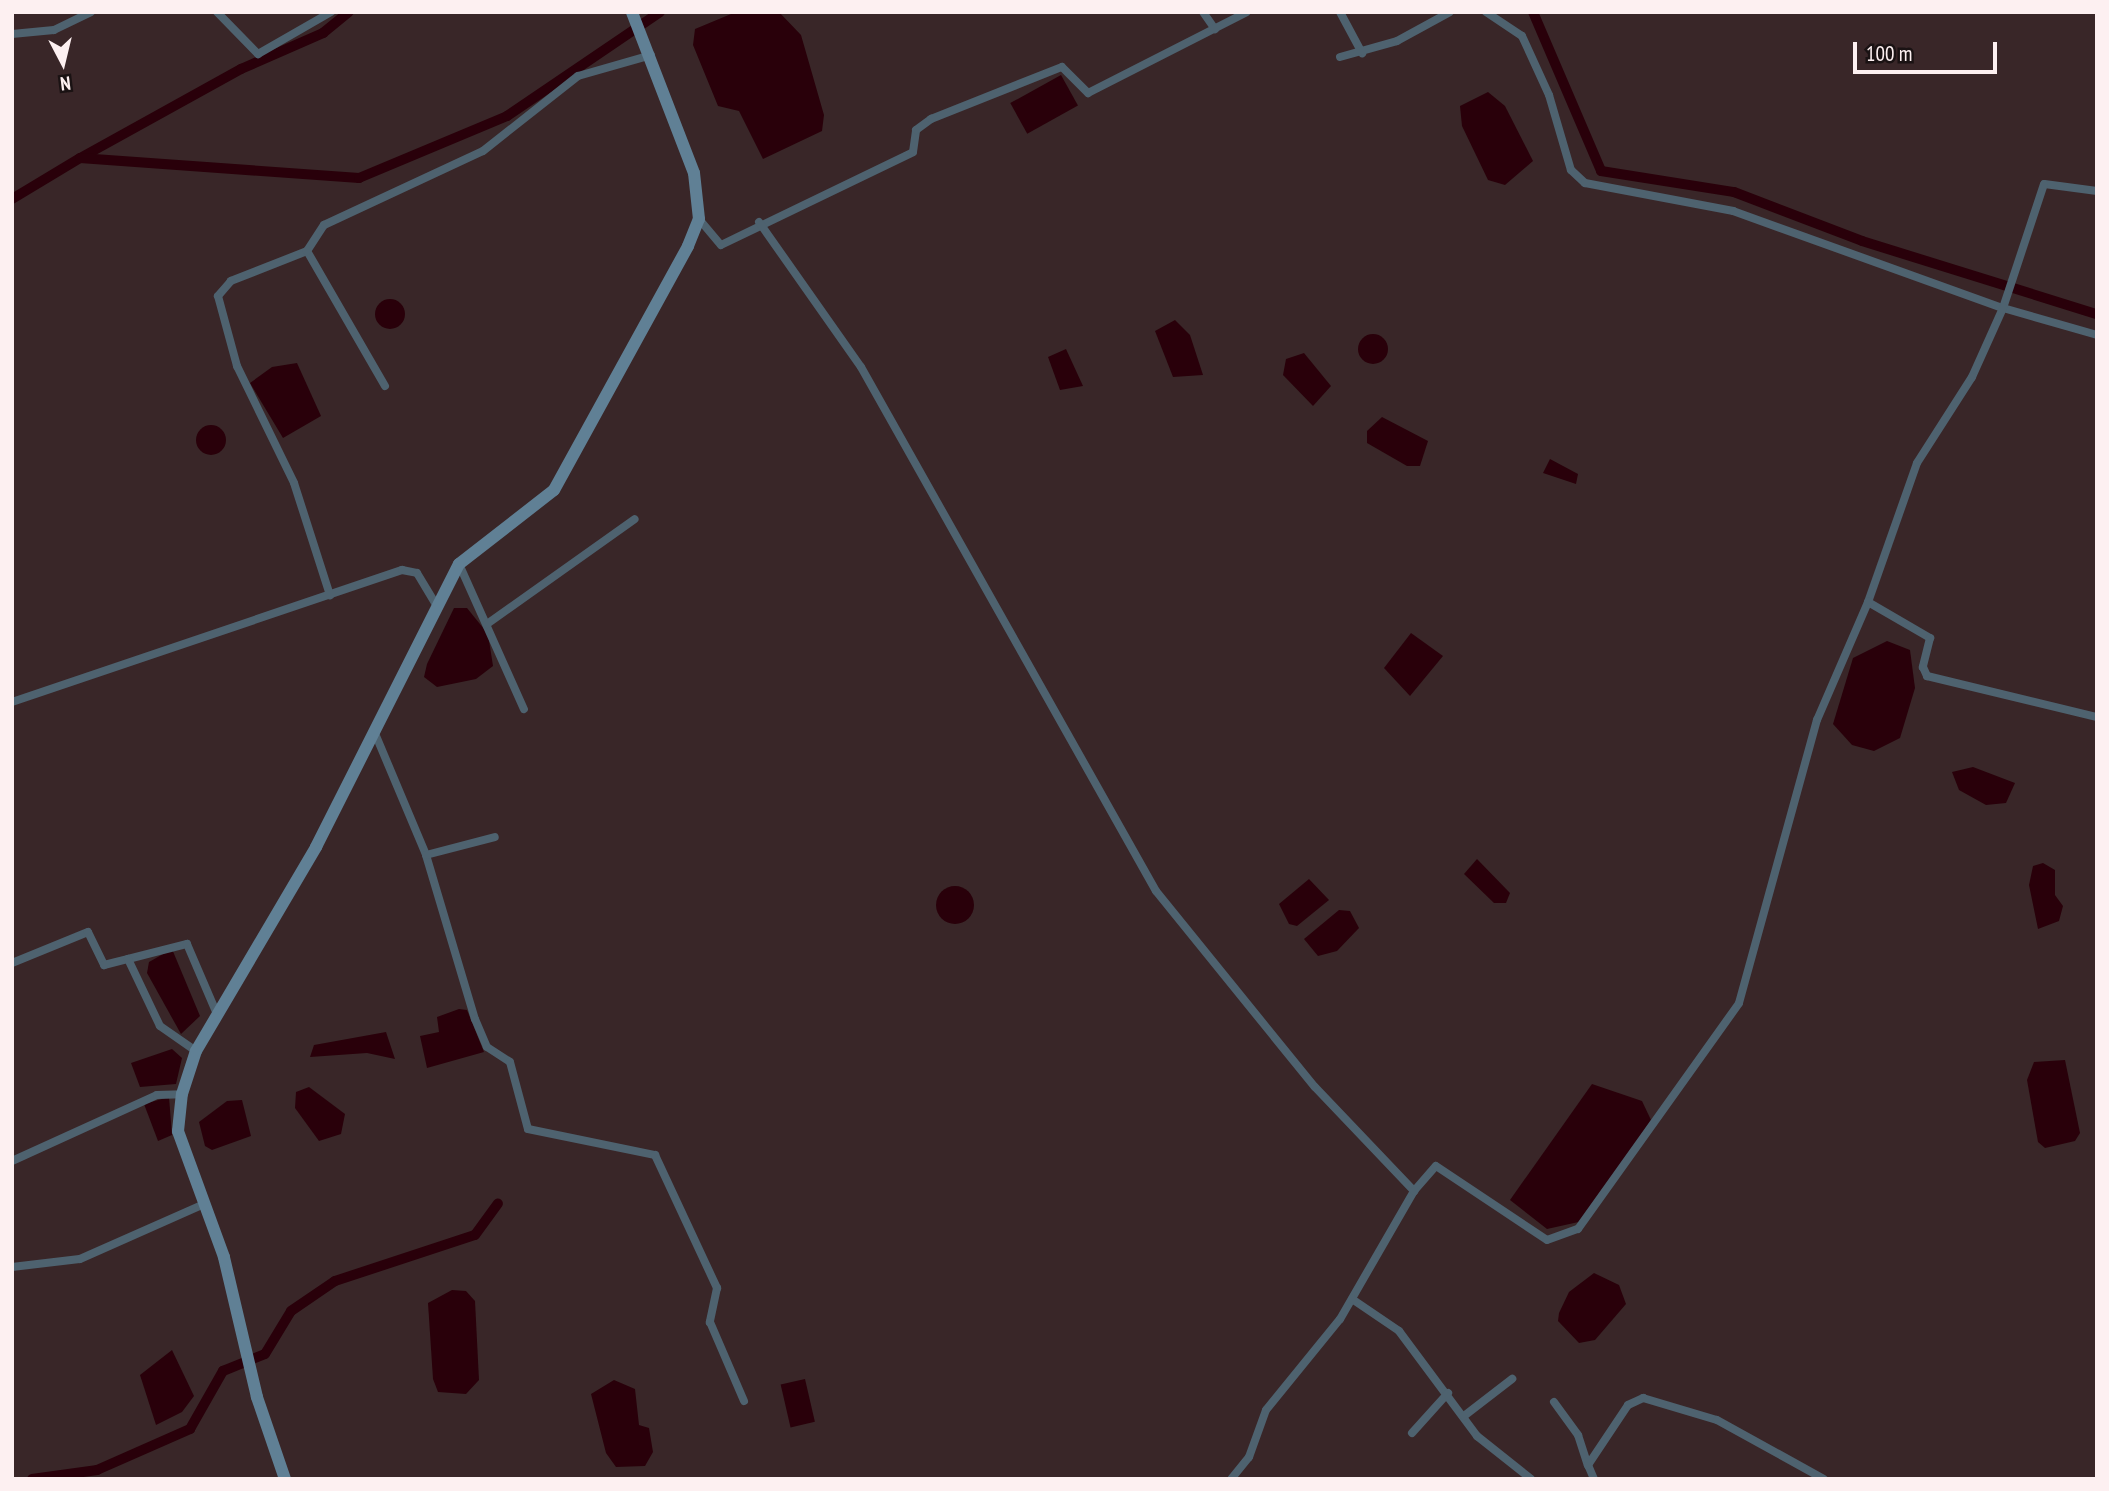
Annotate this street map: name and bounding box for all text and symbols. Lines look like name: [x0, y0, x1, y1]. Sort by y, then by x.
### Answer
north arrow: [28, 28, 98, 98]
scale bar: [1857, 28, 2000, 72]
text: 100 m: [1866, 40, 1912, 67]
text: N: [59, 71, 72, 96]

